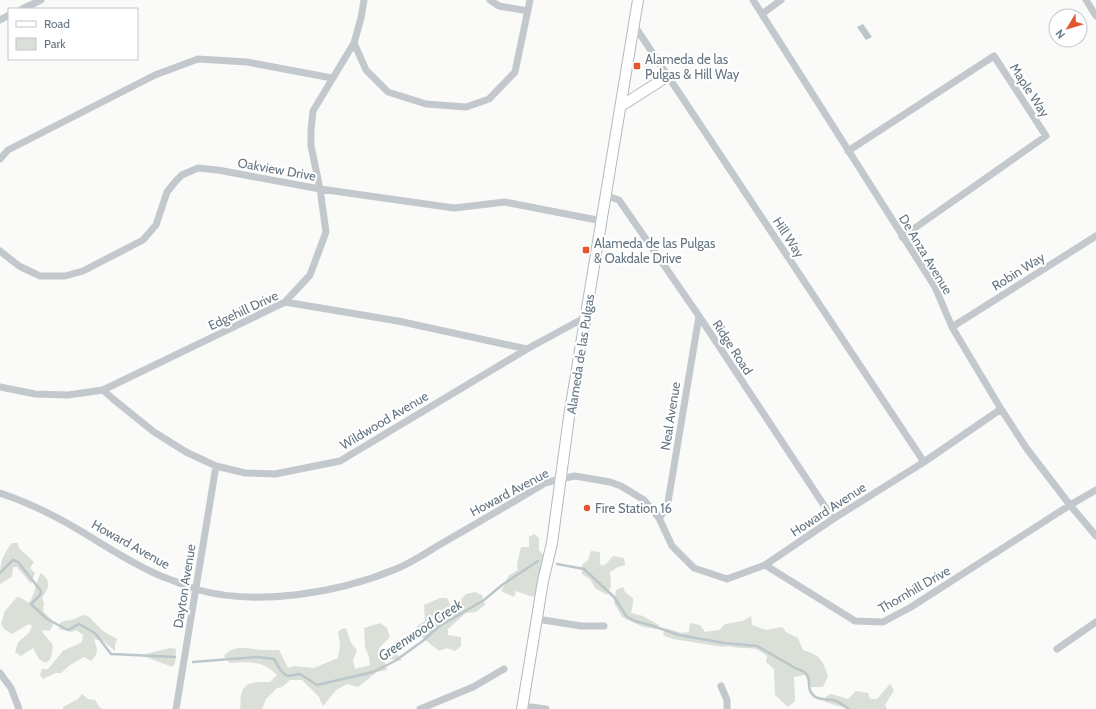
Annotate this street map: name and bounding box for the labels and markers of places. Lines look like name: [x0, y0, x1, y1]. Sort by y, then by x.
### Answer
place label: Alameda de las Pulgas & Hill Way: [645, 51, 740, 82]
marker: Alameda de las Pulgas & Hill Way: [632, 61, 642, 71]
place label: Alameda de las Pulgas & Oakdale Drive: [594, 235, 716, 266]
marker: Alameda de las Pulgas & Oakdale Drive: [581, 245, 591, 255]
place label: Fire Station 16: [595, 500, 672, 516]
marker: Fire Station 16: [582, 503, 592, 513]

